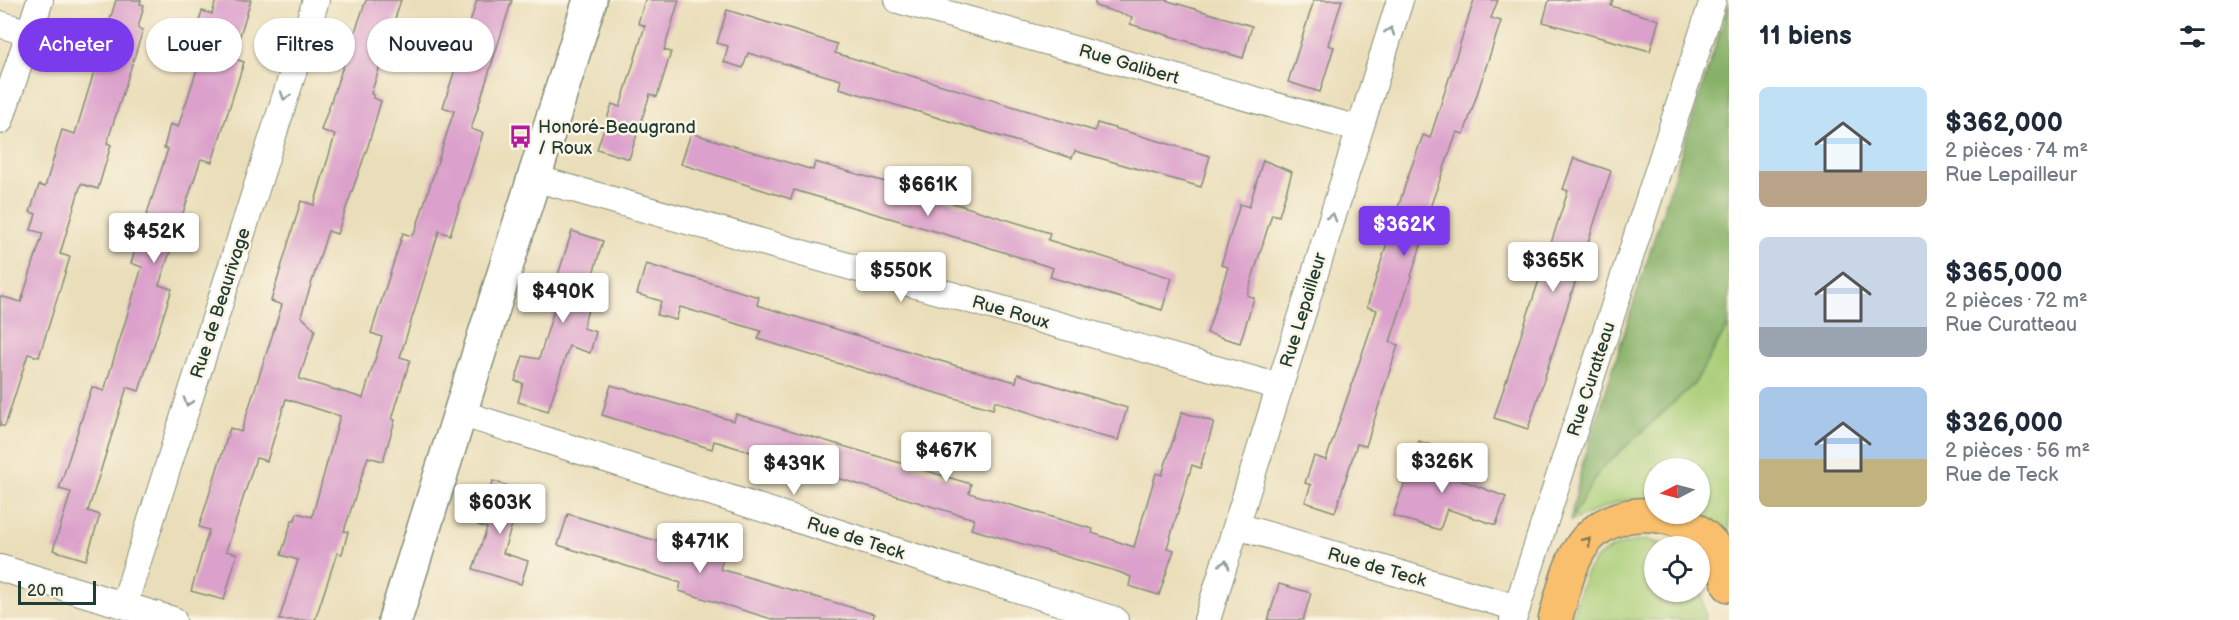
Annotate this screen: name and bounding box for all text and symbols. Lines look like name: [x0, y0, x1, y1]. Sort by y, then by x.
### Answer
chip: Acheter: [18, 18, 134, 72]
chip: Louer: [146, 18, 242, 72]
chip: Filtres: [254, 18, 355, 72]
chip: Nouveau: [367, 18, 494, 72]
icon: filters: [2176, 20, 2209, 53]
text: 11 biens: [1759, 21, 1852, 52]
one-way arrow: [1383, 26, 1395, 37]
street label: Rue Galibert: [1076, 40, 1182, 89]
one-way arrow: [280, 90, 293, 101]
text: $362,000: [1945, 108, 2063, 139]
icon: home: [1807, 111, 1879, 183]
place label: Honoré-Beaugrand / Roux: [538, 117, 696, 159]
bus stop icon: Honoré-Beaugrand / Roux: [507, 124, 533, 150]
text: 2 pièces · 74 m²: [1945, 139, 2088, 163]
text: Rue Lepailleur: [1945, 163, 2077, 187]
pin: $661K: [886, 166, 970, 217]
text: $661K: [898, 173, 958, 197]
pin: $362K: [1362, 206, 1446, 257]
one-way arrow: [1325, 212, 1337, 223]
pin: $452K: [112, 213, 196, 264]
text: $362K: [1373, 213, 1435, 237]
text: $452K: [123, 220, 185, 244]
street label: Rue de Beaurivage: [186, 225, 255, 381]
pin: $365K: [1511, 242, 1595, 293]
text: $365K: [1522, 249, 1584, 273]
street label: Rue Lepailleur: [1276, 250, 1331, 370]
pin: $550K: [859, 252, 943, 303]
text: $365,000: [1945, 258, 2062, 289]
text: $550K: [870, 259, 932, 283]
icon: home: [1807, 261, 1879, 333]
pin: $490K: [521, 273, 605, 324]
text: $490K: [532, 280, 594, 304]
text: 2 pièces · 72 m²: [1945, 289, 2088, 313]
street label: Rue Roux: [970, 291, 1053, 334]
text: Rue Curatteau: [1945, 313, 2077, 337]
street label: Rue Curatteau: [1563, 319, 1620, 439]
one-way arrow: [183, 396, 196, 407]
text: $326,000: [1945, 408, 2063, 439]
icon: home: [1807, 411, 1879, 483]
pin: $467K: [904, 432, 988, 483]
text: $467K: [915, 439, 977, 463]
text: 2 pièces · 56 m²: [1945, 439, 2090, 463]
pin: $326K: [1400, 443, 1484, 494]
pin: $439K: [752, 445, 836, 496]
text: $326K: [1411, 450, 1473, 474]
text: $439K: [763, 452, 825, 476]
north arrow: [1644, 458, 1710, 524]
map controls: [1644, 458, 1710, 602]
text: Rue de Teck: [1945, 463, 2058, 487]
pin: $603K: [458, 484, 542, 535]
text: $603K: [468, 491, 532, 515]
street label: Rue de Teck: [804, 513, 908, 564]
pin: $471K: [658, 523, 742, 574]
text: $471K: [671, 530, 729, 554]
button: locate: [1644, 536, 1710, 602]
one-way arrow: [1579, 537, 1590, 548]
street label: Rue de Teck: [1325, 543, 1429, 592]
one-way arrow: [1218, 559, 1230, 570]
scale bar: [18, 578, 96, 606]
text: 20 m: [27, 582, 63, 601]

